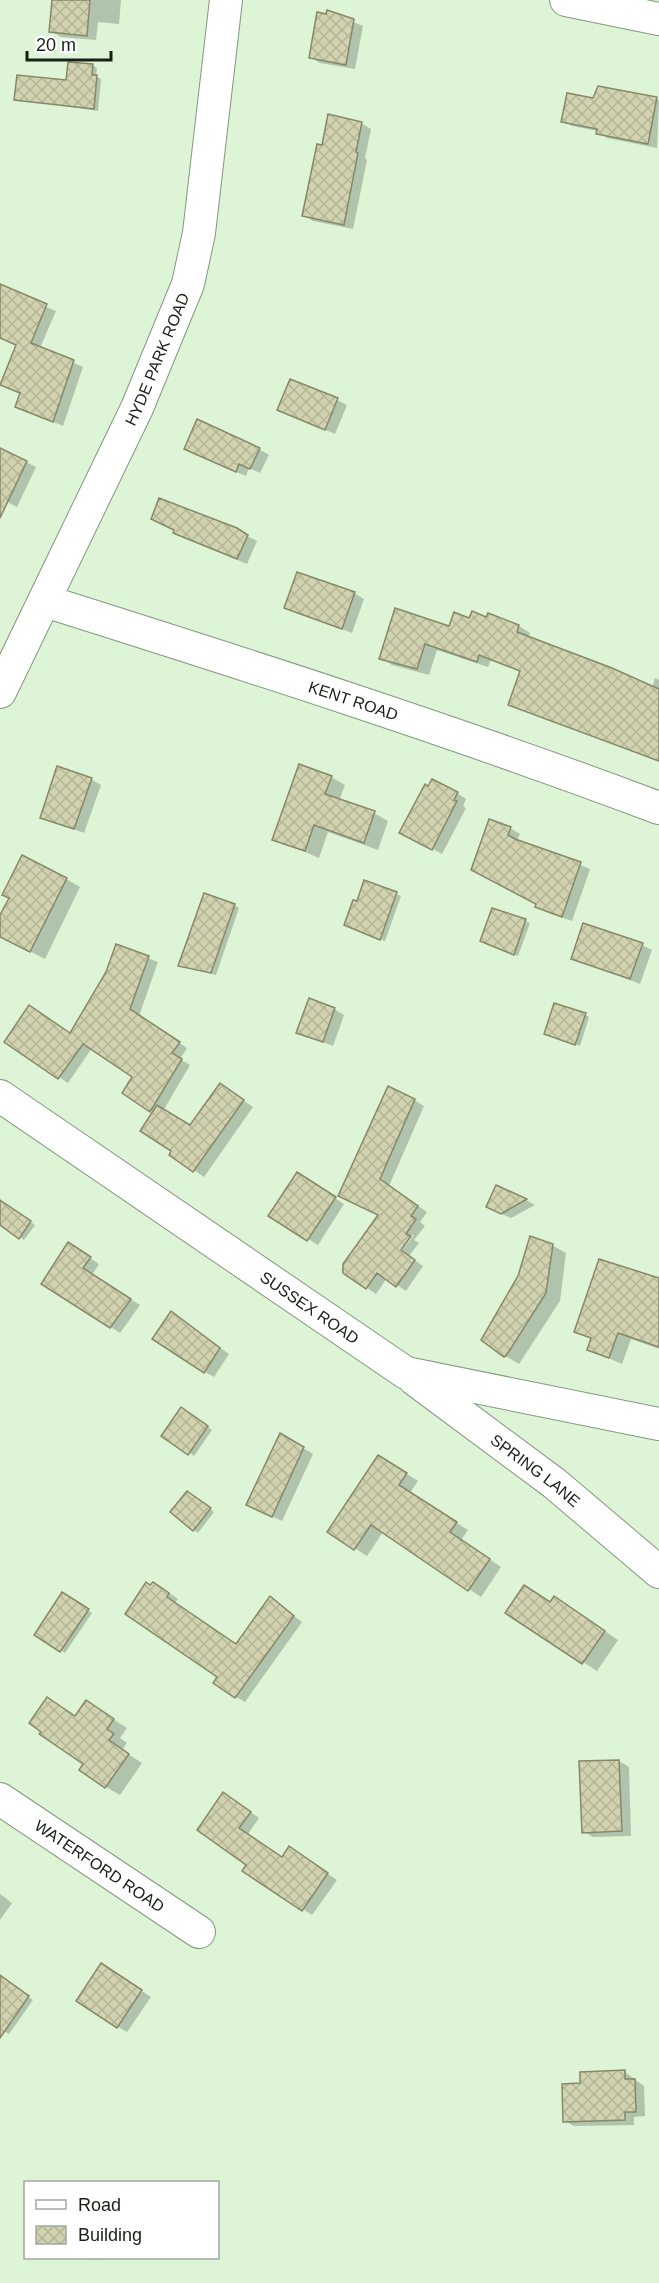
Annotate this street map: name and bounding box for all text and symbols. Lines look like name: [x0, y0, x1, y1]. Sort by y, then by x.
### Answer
scale bar: [27, 24, 111, 62]
text: 20 m: [36, 35, 76, 55]
street label: HYDE PARK ROAD: [121, 290, 192, 428]
street label: KENT ROAD: [307, 678, 400, 723]
street label: SUSSEX ROAD: [257, 1268, 362, 1347]
street label: SPRING LANE: [488, 1431, 583, 1510]
street label: WATERFORD ROAD: [32, 1816, 168, 1915]
legend: [24, 2181, 219, 2259]
text: Road: [78, 2195, 121, 2215]
text: Building: [78, 2225, 142, 2245]

